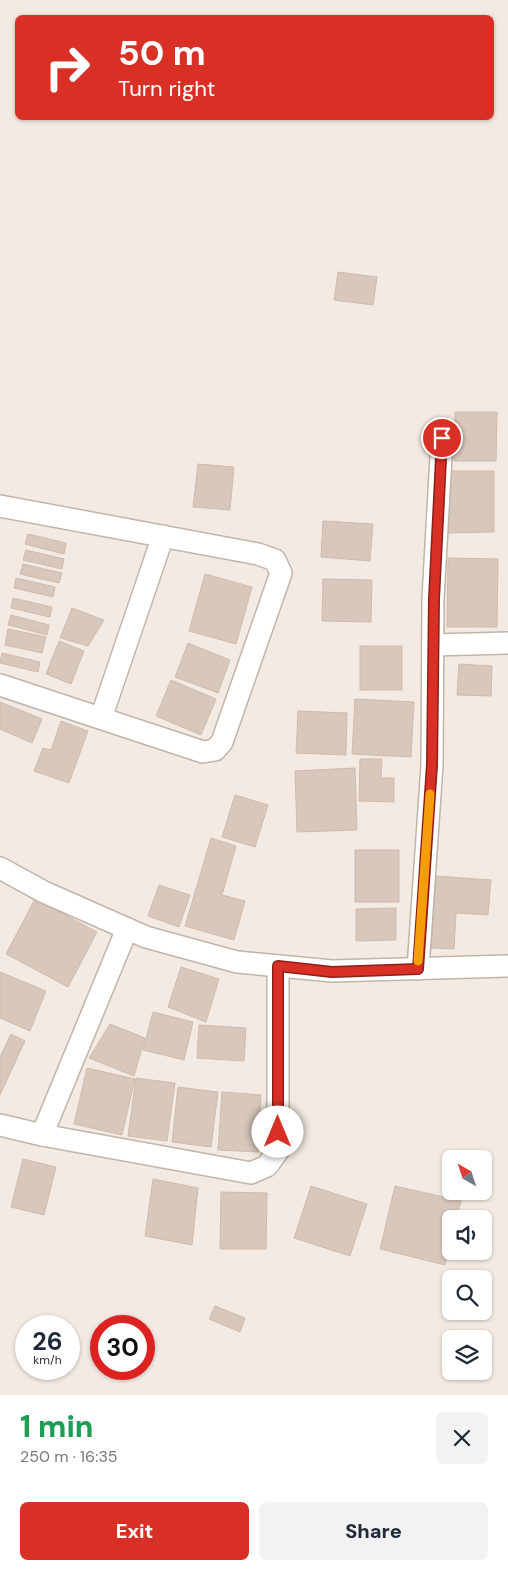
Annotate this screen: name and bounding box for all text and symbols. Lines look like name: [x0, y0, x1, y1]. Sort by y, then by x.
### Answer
text: 50 m: [118, 30, 206, 76]
icon: right: [35, 35, 100, 100]
text: Turn right: [118, 74, 215, 103]
pin: [421, 417, 463, 459]
icon: arrive: [428, 424, 456, 452]
position arrow: [251, 1105, 303, 1157]
north arrow: [442, 1150, 492, 1200]
map controls: [442, 1150, 492, 1380]
button: sound: [442, 1210, 492, 1260]
button: search: [442, 1270, 492, 1320]
speed limit sign: 30: [90, 1315, 155, 1380]
text: 26: [32, 1325, 63, 1358]
button: layers: [442, 1330, 492, 1380]
text: km/h: [33, 1352, 62, 1368]
text: 1 min: [20, 1407, 93, 1446]
button: close: [436, 1412, 488, 1464]
text: 250 m · 16:35: [20, 1446, 118, 1467]
button: Exit: [20, 1502, 249, 1560]
button: Share: [259, 1502, 488, 1560]

